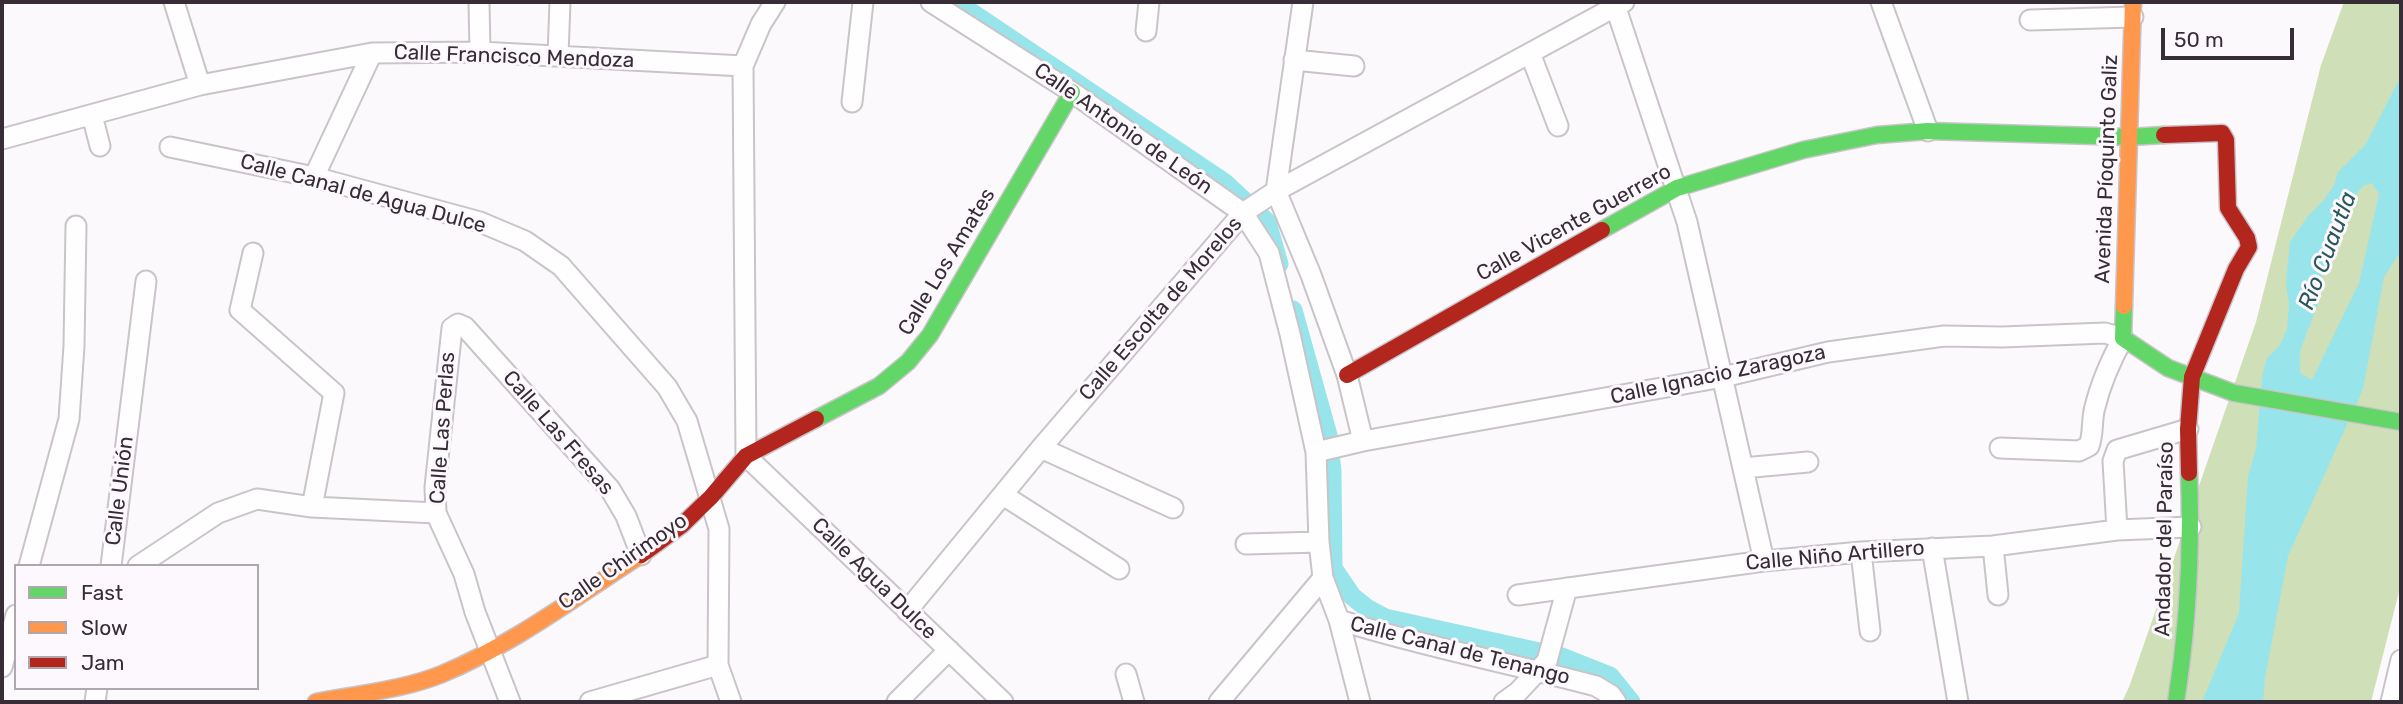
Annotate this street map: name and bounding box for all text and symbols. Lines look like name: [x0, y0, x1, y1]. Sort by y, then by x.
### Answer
scale bar: [2165, 14, 2298, 58]
text: 50 m: [2174, 27, 2224, 52]
street label: Calle Francisco Mendoza: [393, 40, 635, 74]
street label: Avenida Píoquinto Galiz: [2090, 54, 2124, 284]
street label: Calle Antonio de León: [1029, 58, 1217, 200]
street label: Calle Canal de Agua Dulce: [237, 149, 489, 239]
street label: Calle Vicente Guerrero: [1472, 159, 1676, 287]
street label: Calle Los Amates: [893, 184, 1001, 340]
water label: Río Cuautla: [2293, 188, 2363, 314]
street label: Calle Escolta de Morelos: [1074, 212, 1248, 406]
street label: Calle Ignacio Zaragoza: [1608, 340, 1828, 410]
street label: Calle Las Perlas: [425, 351, 461, 505]
street label: Calle Las Fresas: [497, 366, 619, 500]
street label: Calle Unión: [101, 435, 139, 547]
street label: Andador del Paraíso: [2151, 441, 2179, 637]
street label: Calle Chirimoyo: [554, 508, 692, 616]
street label: Calle Agua Dulce: [806, 513, 942, 645]
street label: Calle Niño Artillero: [1745, 536, 1925, 576]
legend: [14, 564, 259, 690]
text: Fast: [81, 580, 123, 605]
street label: Calle Canal de Tenango: [1347, 611, 1573, 691]
text: Slow: [81, 615, 128, 640]
text: Jam: [81, 650, 125, 675]

